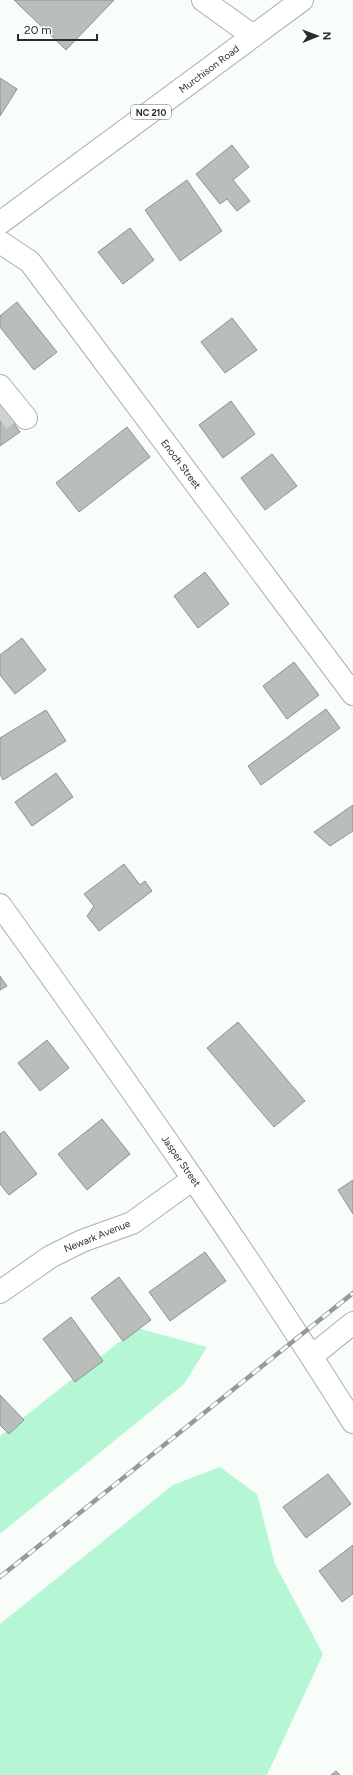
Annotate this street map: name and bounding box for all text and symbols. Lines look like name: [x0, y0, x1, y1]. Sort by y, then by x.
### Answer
scale bar: [18, 16, 97, 42]
north arrow: [297, 16, 337, 56]
text: 20 m: [24, 23, 52, 37]
text: N: [320, 31, 333, 40]
street label: Murchison Road: [176, 42, 242, 96]
road number: NC 210: [131, 105, 171, 119]
street label: Enoch Street: [158, 437, 204, 492]
street label: Jasper Street: [158, 1133, 204, 1190]
street label: Newark Avenue: [62, 1217, 133, 1255]

